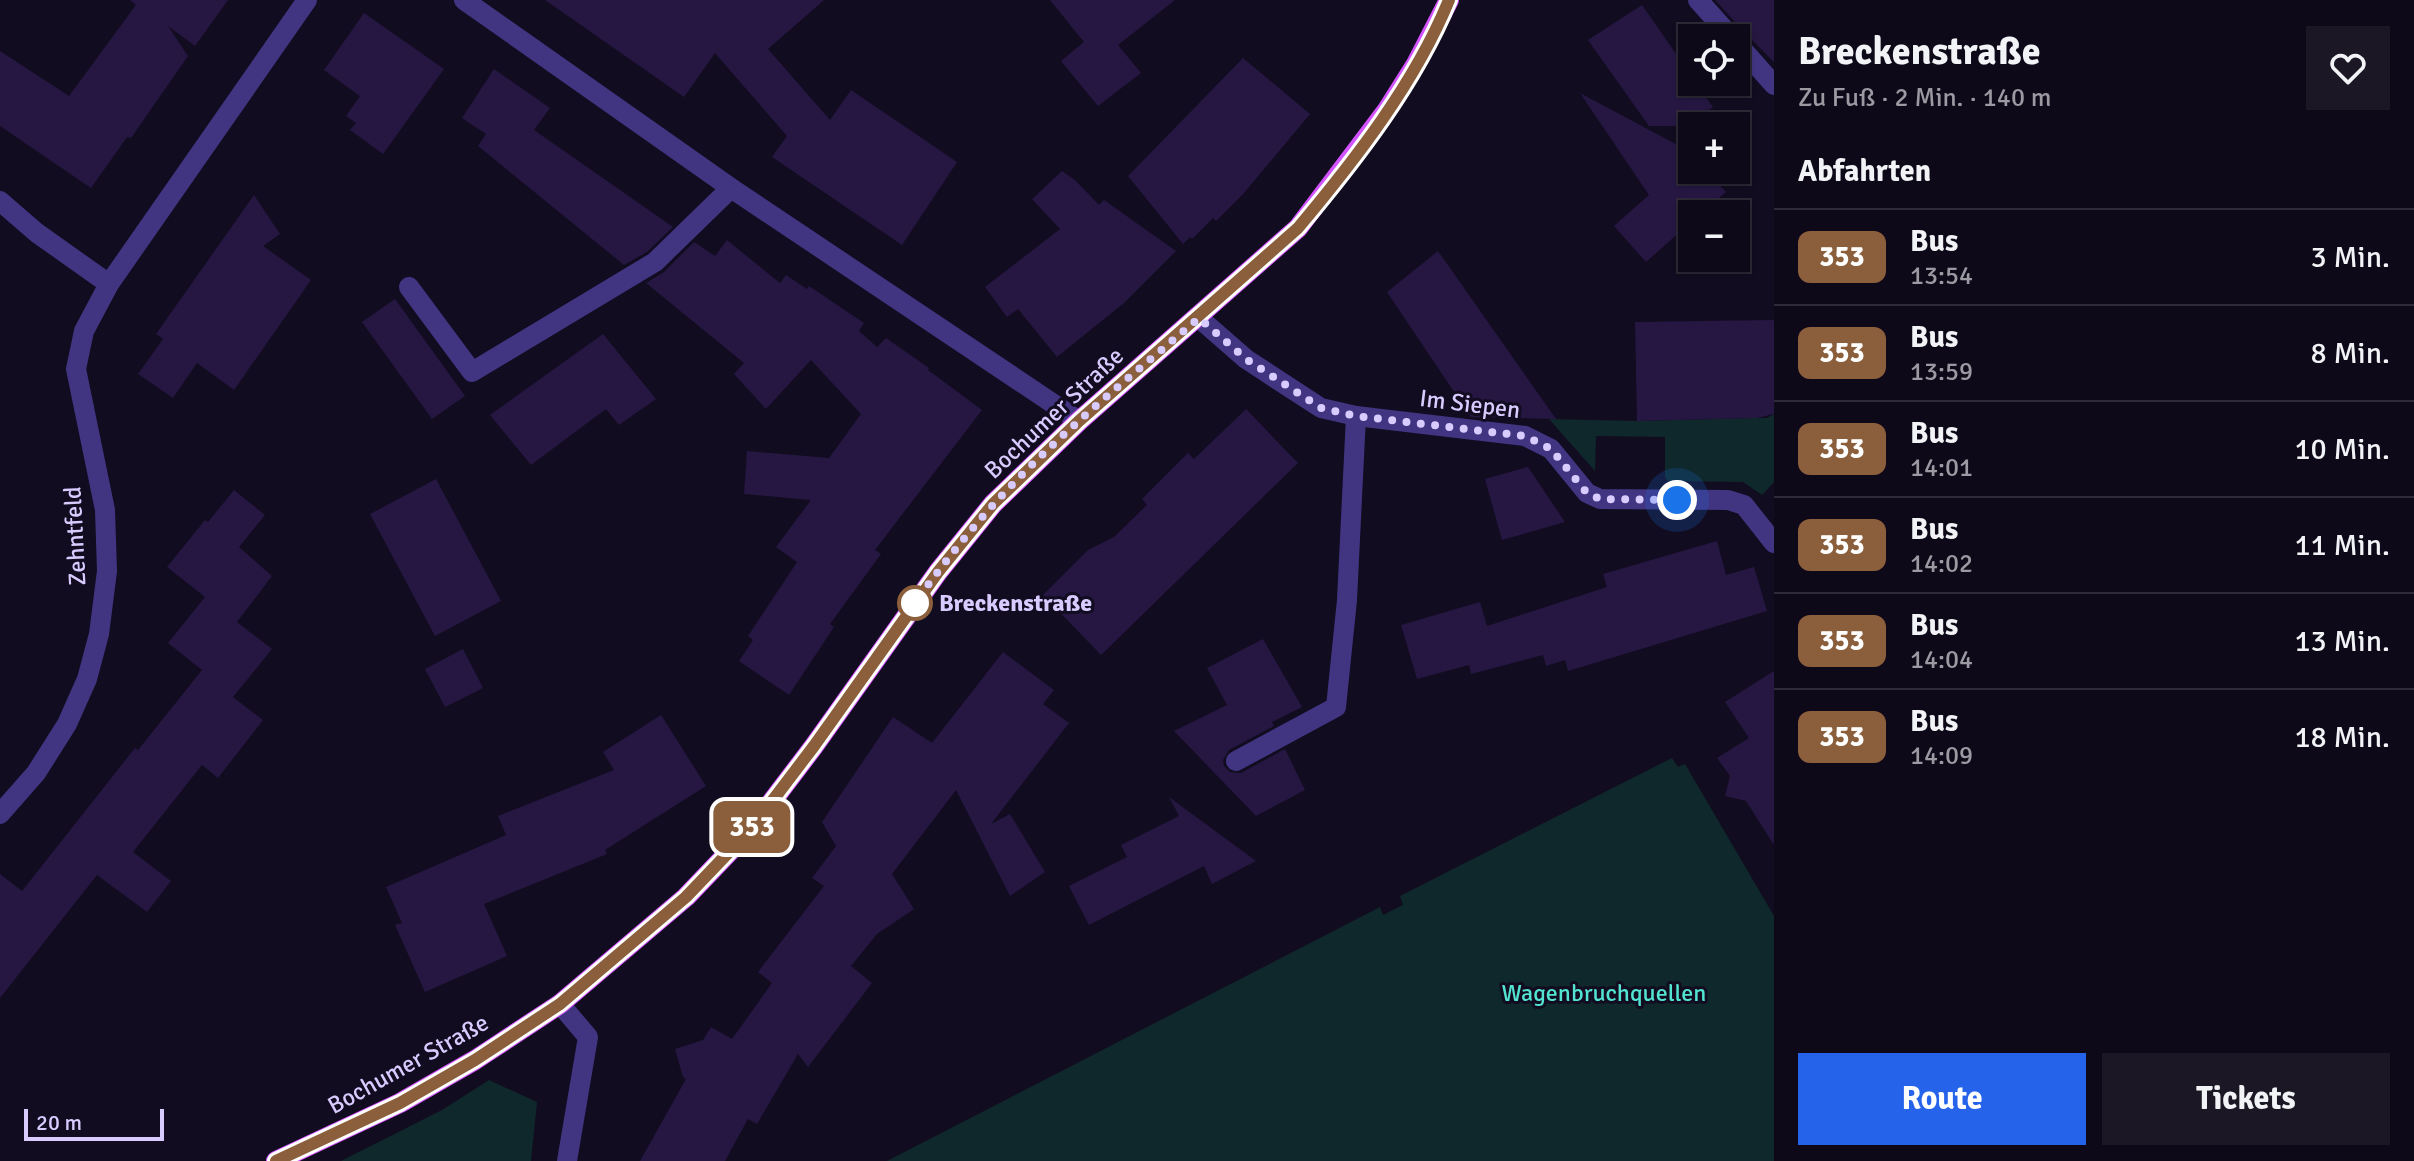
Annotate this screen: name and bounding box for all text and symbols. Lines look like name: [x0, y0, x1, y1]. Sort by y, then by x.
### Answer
map controls: [1678, 24, 1750, 272]
button: locate: [1678, 24, 1750, 96]
button: heart: [2306, 26, 2390, 110]
text: Breckenstraße: [1798, 28, 2041, 75]
text: Zu Fuß · 2 Min. · 140 m: [1798, 82, 2051, 114]
button: +: [1678, 112, 1750, 184]
text: Abfahrten: [1798, 153, 1931, 190]
button: −: [1678, 200, 1750, 272]
text: Bus: [1910, 223, 1958, 260]
text: 3 Min.: [2311, 239, 2390, 276]
text: 353: [1819, 240, 1865, 274]
text: 13:54: [1910, 260, 1973, 292]
text: Bus: [1910, 319, 1958, 356]
text: 8 Min.: [2311, 335, 2390, 372]
text: 353: [1819, 336, 1865, 370]
street label: Bochumer Straße: [978, 341, 1130, 485]
text: 13:59: [1910, 356, 1973, 388]
street label: Im Siepen: [1418, 383, 1522, 425]
text: Bus: [1910, 415, 1958, 452]
text: 10 Min.: [2294, 431, 2390, 468]
text: 353: [1819, 432, 1865, 466]
text: 14:01: [1910, 452, 1973, 484]
your location: [1657, 480, 1697, 520]
street label: Zehntfeld: [57, 486, 93, 586]
text: Bus: [1910, 511, 1958, 548]
text: 11 Min.: [2294, 527, 2390, 564]
text: 353: [1819, 528, 1865, 562]
text: 14:02: [1910, 548, 1973, 580]
marker: Breckenstraße: [898, 586, 932, 620]
place label: Breckenstraße: [939, 588, 1092, 618]
text: Bus: [1910, 607, 1958, 644]
text: 13 Min.: [2294, 623, 2390, 660]
text: 353: [1819, 624, 1865, 658]
text: 14:04: [1910, 644, 1973, 676]
text: Bus: [1910, 703, 1958, 740]
text: 18 Min.: [2294, 719, 2390, 756]
text: 353: [1819, 720, 1865, 754]
text: 14:09: [1910, 740, 1973, 772]
line badge: 353: [706, 801, 798, 853]
text: 353: [729, 810, 775, 844]
park label: Wagenbruchquellen: [1502, 978, 1706, 1008]
street label: Bochumer Straße: [322, 1007, 494, 1121]
button: Route: [1798, 1053, 2086, 1145]
button: Tickets: [2102, 1053, 2390, 1145]
scale bar: [24, 1105, 164, 1141]
text: 20 m: [36, 1109, 82, 1136]

